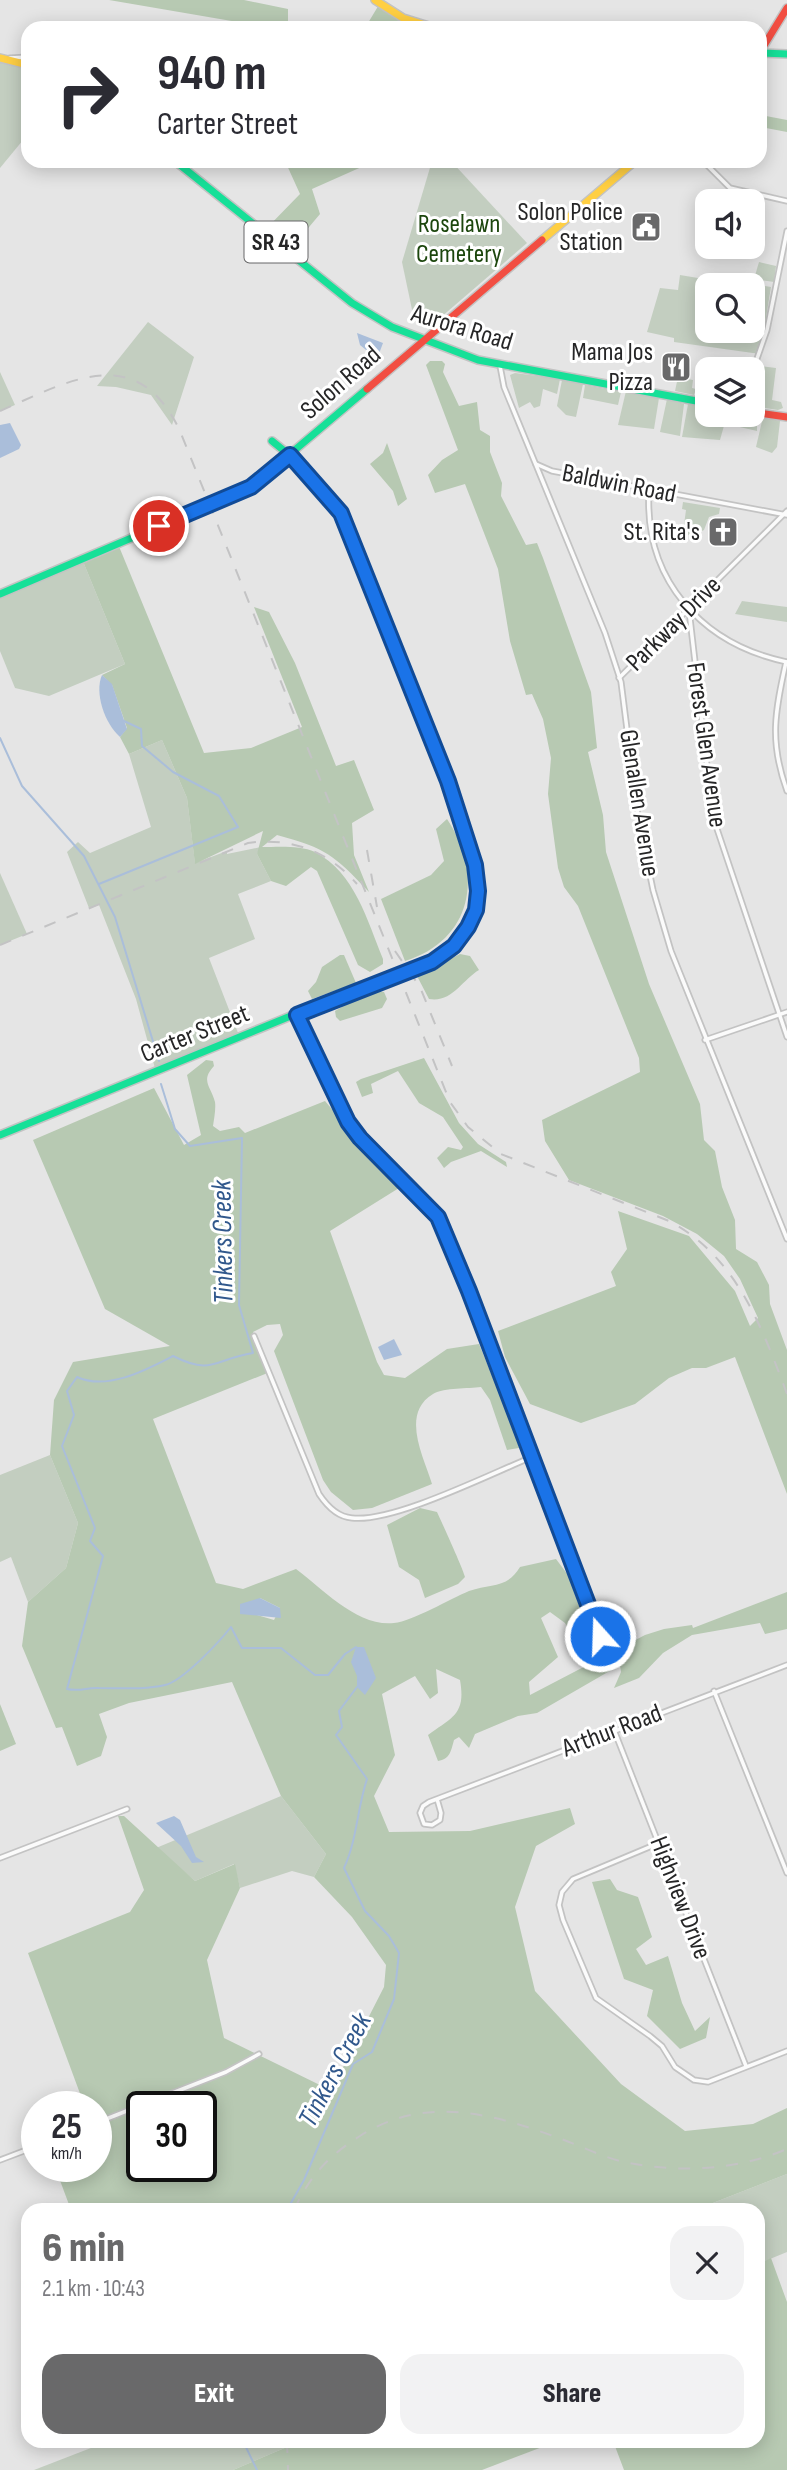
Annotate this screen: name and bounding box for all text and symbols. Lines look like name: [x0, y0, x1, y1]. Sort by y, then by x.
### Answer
text: 940 m: [157, 45, 266, 104]
icon: right: [42, 49, 133, 140]
text: Carter Street: [157, 105, 298, 144]
map controls: [695, 189, 765, 427]
button: sound: [695, 189, 765, 259]
place label: Solon Police Station: [517, 197, 623, 258]
park label: Roselawn Cemetery: [416, 209, 502, 270]
public building icon: Solon Police Station: [629, 210, 663, 244]
road number: SR 43: [244, 222, 308, 262]
button: search: [695, 273, 765, 343]
street label: Aurora Road: [407, 298, 516, 358]
place label: Mama Jos Pizza: [571, 337, 653, 398]
street label: Solon Road: [295, 340, 387, 426]
restaurant icon: Mama Jos Pizza: [659, 350, 693, 384]
button: layers: [695, 357, 765, 427]
street label: Baldwin Road: [559, 458, 679, 510]
pin: [129, 496, 189, 556]
icon: arrive: [140, 507, 178, 545]
church icon: St. Rita's: [706, 515, 740, 549]
place label: St. Rita's: [624, 517, 700, 548]
street label: Parkway Drive: [620, 570, 728, 678]
street label: Forest Glen Avenue: [679, 660, 733, 830]
street label: Glenallen Avenue: [612, 727, 666, 879]
street label: Carter Street: [136, 998, 254, 1070]
water label: Tinkers Creek: [205, 1178, 241, 1304]
position arrow: [563, 1599, 637, 1673]
street label: Arthur Road: [557, 1698, 666, 1765]
street label: Highview Drive: [642, 1832, 718, 1964]
water label: Tinkers Creek: [291, 2006, 379, 2132]
speed limit sign: 30: [126, 2091, 217, 2182]
text: 25: [51, 2106, 82, 2149]
text: km/h: [51, 2143, 82, 2164]
text: 6 min: [42, 2223, 125, 2274]
button: close: [670, 2226, 744, 2300]
text: 2.1 km · 10:43: [42, 2275, 145, 2303]
button: Exit: [42, 2354, 386, 2434]
button: Share: [400, 2354, 744, 2434]

